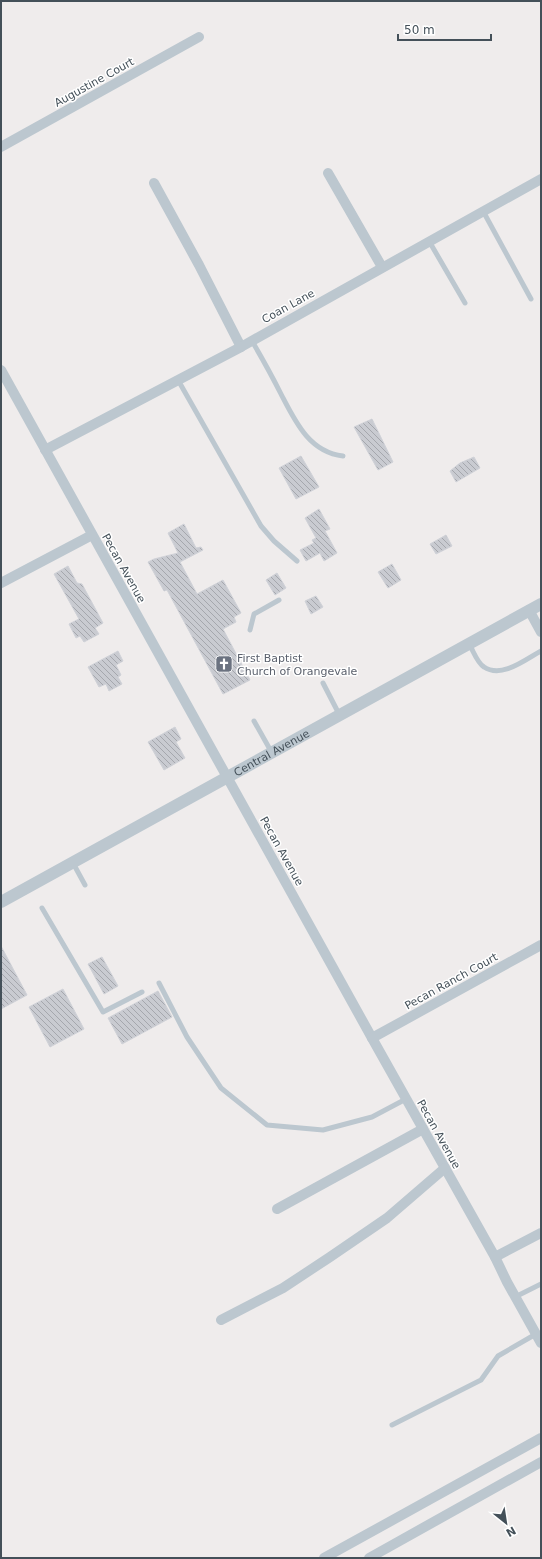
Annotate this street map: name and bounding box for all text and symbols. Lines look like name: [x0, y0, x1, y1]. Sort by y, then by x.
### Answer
scale bar: [398, 16, 491, 42]
text: 50 m: [404, 23, 435, 37]
street label: Augustine Court: [52, 55, 137, 110]
street label: Coan Lane: [260, 287, 317, 326]
street label: Pecan Avenue: [99, 531, 148, 605]
place label: First Baptist Church of Orangevale: [237, 652, 357, 678]
church icon: First Baptist Church of Orangevale: [214, 654, 234, 674]
street label: Central Avenue: [232, 727, 312, 779]
street label: Pecan Avenue: [257, 814, 306, 888]
street label: Pecan Ranch Court: [403, 950, 501, 1012]
street label: Pecan Avenue: [414, 1097, 463, 1171]
north arrow: [486, 1503, 526, 1543]
text: N: [504, 1523, 518, 1539]

